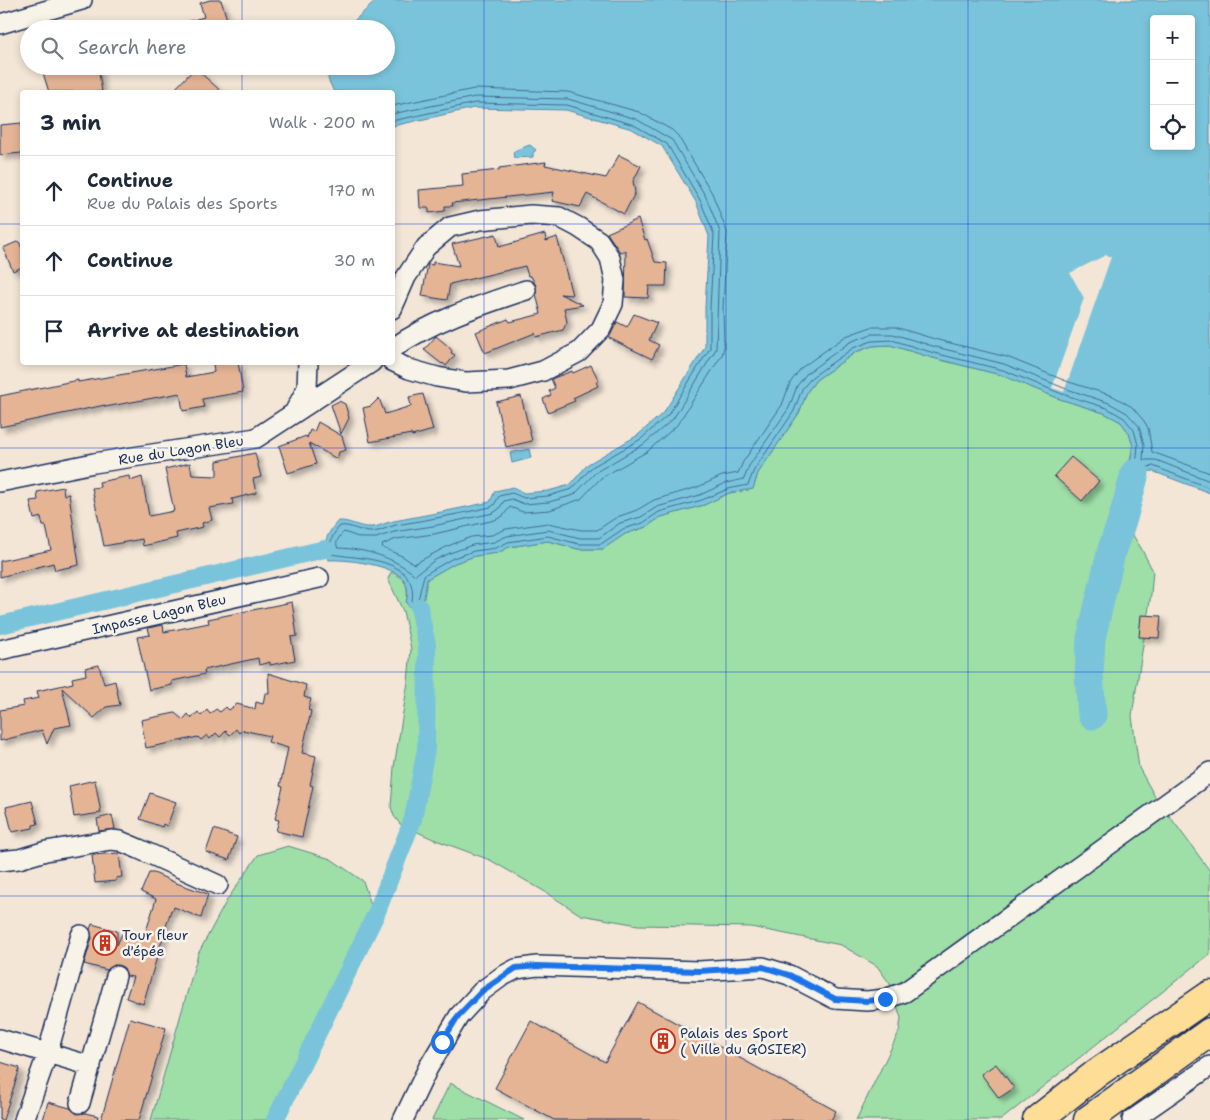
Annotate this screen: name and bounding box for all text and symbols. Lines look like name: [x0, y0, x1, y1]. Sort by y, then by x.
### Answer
map controls: [1150, 15, 1195, 150]
button: +: [1150, 15, 1195, 60]
search box: [20, 20, 395, 75]
icon: search: [38, 34, 66, 62]
text: Search here: [78, 35, 187, 60]
button: −: [1150, 60, 1195, 105]
button: locate: [1150, 105, 1195, 150]
text: 3 min: [40, 109, 101, 137]
text: Walk · 200 m: [269, 112, 375, 133]
text: Continue: [87, 168, 173, 193]
icon: ahead: [40, 177, 68, 205]
text: 170 m: [328, 180, 375, 201]
text: Rue du Palais des Sports: [87, 193, 278, 214]
icon: ahead: [40, 247, 68, 275]
text: Continue: [87, 248, 173, 273]
text: 30 m: [334, 250, 375, 271]
icon: arrive: [40, 317, 68, 345]
text: Arrive at destination: [87, 318, 299, 343]
street label: Rue du Lagon Bleu: [117, 431, 245, 469]
street label: Impasse Lagon Bleu: [90, 590, 228, 638]
place label: Tour fleur d'épée: [122, 926, 189, 960]
building icon: Tour fleur d'épée: [92, 930, 118, 956]
route end: [874, 988, 897, 1011]
place label: Palais des Sport ( Ville du GOSIER): [680, 1024, 806, 1058]
building icon: Palais des Sport ( Ville du GOSIER): [650, 1028, 676, 1054]
route start: [431, 1031, 454, 1054]

